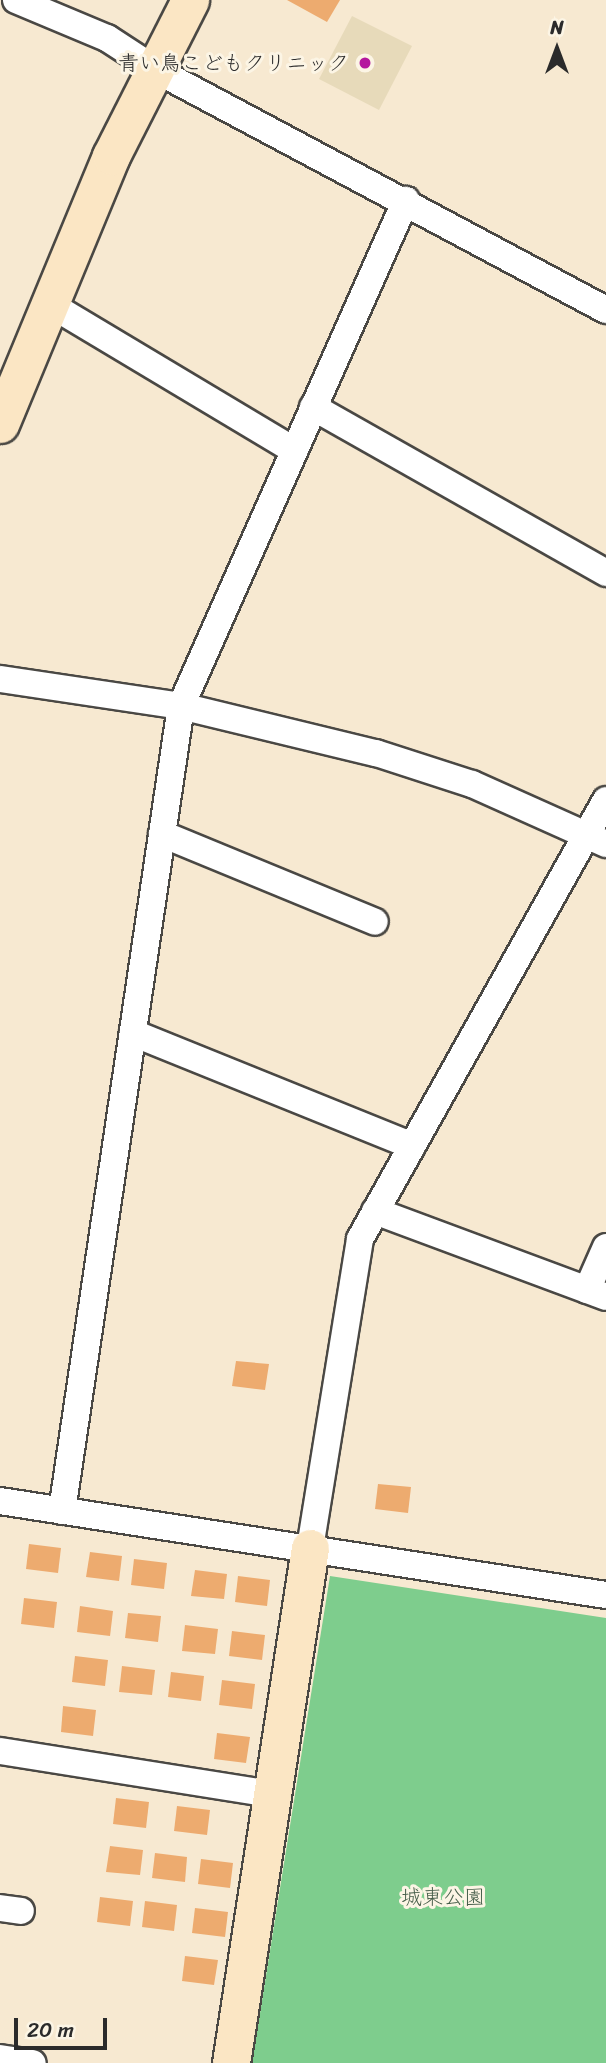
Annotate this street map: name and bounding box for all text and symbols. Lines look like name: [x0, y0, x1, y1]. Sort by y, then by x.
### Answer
text: N: [550, 11, 564, 44]
north arrow: [522, 14, 592, 84]
place label: 青い鳥こどもクリニック: [118, 50, 349, 76]
marker: 青い鳥こどもクリニック: [355, 53, 375, 73]
park label: 城東公園: [401, 1884, 485, 1910]
scale bar: [18, 2004, 110, 2048]
text: 20 m: [27, 2011, 74, 2049]

